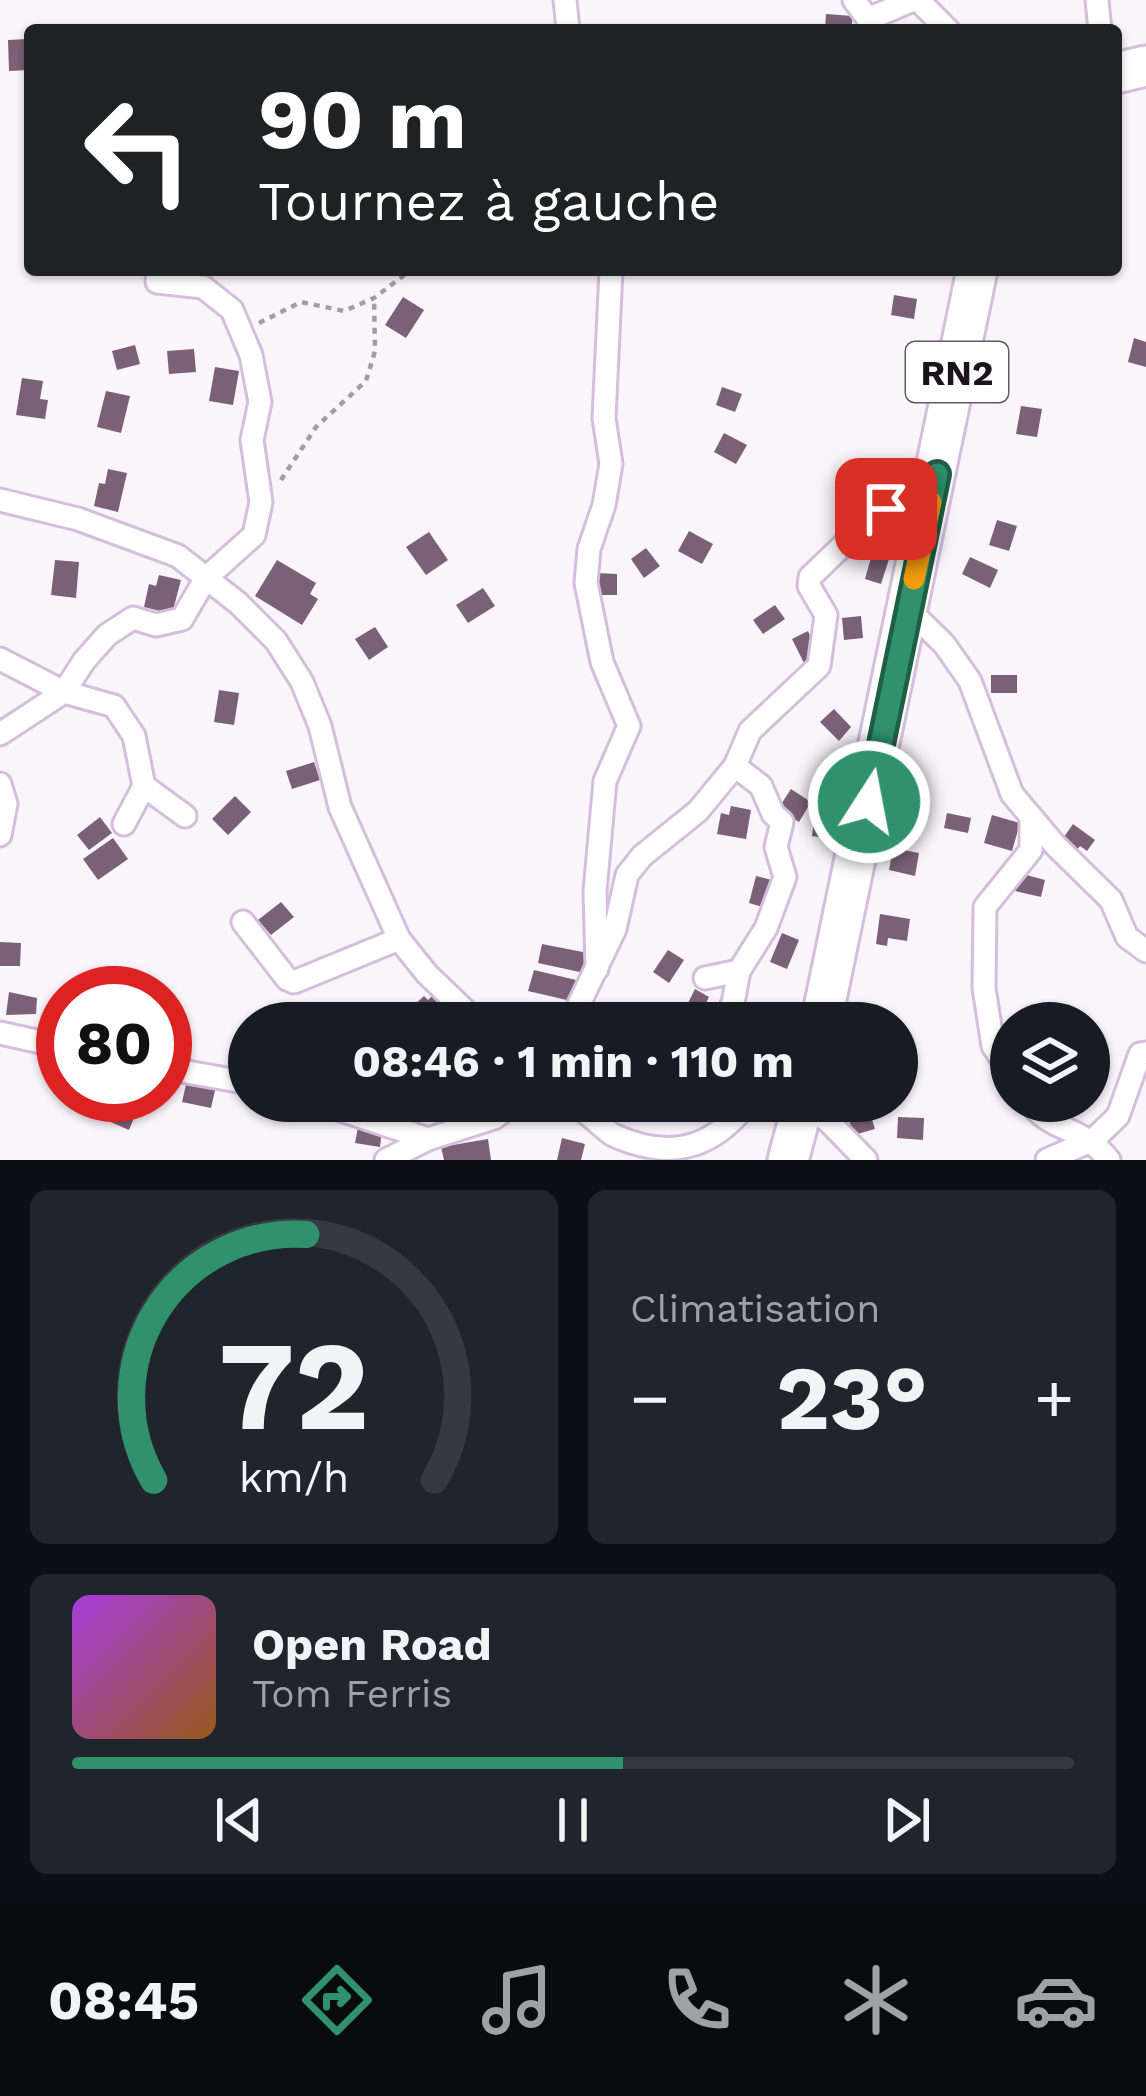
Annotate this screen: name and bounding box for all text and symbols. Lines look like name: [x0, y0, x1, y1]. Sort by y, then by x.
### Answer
text: 90 m: [258, 70, 467, 168]
icon: left: [60, 72, 216, 228]
text: Tournez à gauche: [258, 170, 719, 233]
road number: RN2: [906, 342, 1008, 402]
pin: [835, 458, 937, 560]
icon: arrive: [853, 476, 919, 542]
position arrow: [806, 739, 932, 865]
speed limit sign: 80: [36, 966, 192, 1122]
map controls: [990, 1002, 1110, 1122]
button: layers: [990, 1002, 1110, 1122]
text: 08:46 · 1 min · 110 m: [352, 1035, 794, 1088]
text: Climatisation: [630, 1286, 880, 1331]
text: 72: [219, 1313, 369, 1459]
text: 23°: [776, 1345, 928, 1451]
text: −: [630, 1360, 670, 1437]
text: +: [1034, 1360, 1074, 1437]
text: km/h: [239, 1452, 349, 1502]
text: Open Road: [252, 1618, 492, 1671]
text: Tom Ferris: [252, 1671, 452, 1716]
icon: previous: [206, 1787, 272, 1853]
icon: pause: [540, 1787, 606, 1853]
icon: next: [874, 1787, 940, 1853]
icon: directions: [295, 1958, 379, 2042]
icon: music: [475, 1958, 559, 2042]
icon: phone: [655, 1958, 739, 2042]
icon: climate: [834, 1958, 918, 2042]
icon: car: [1014, 1958, 1098, 2042]
text: 08:45: [48, 1969, 199, 2032]

